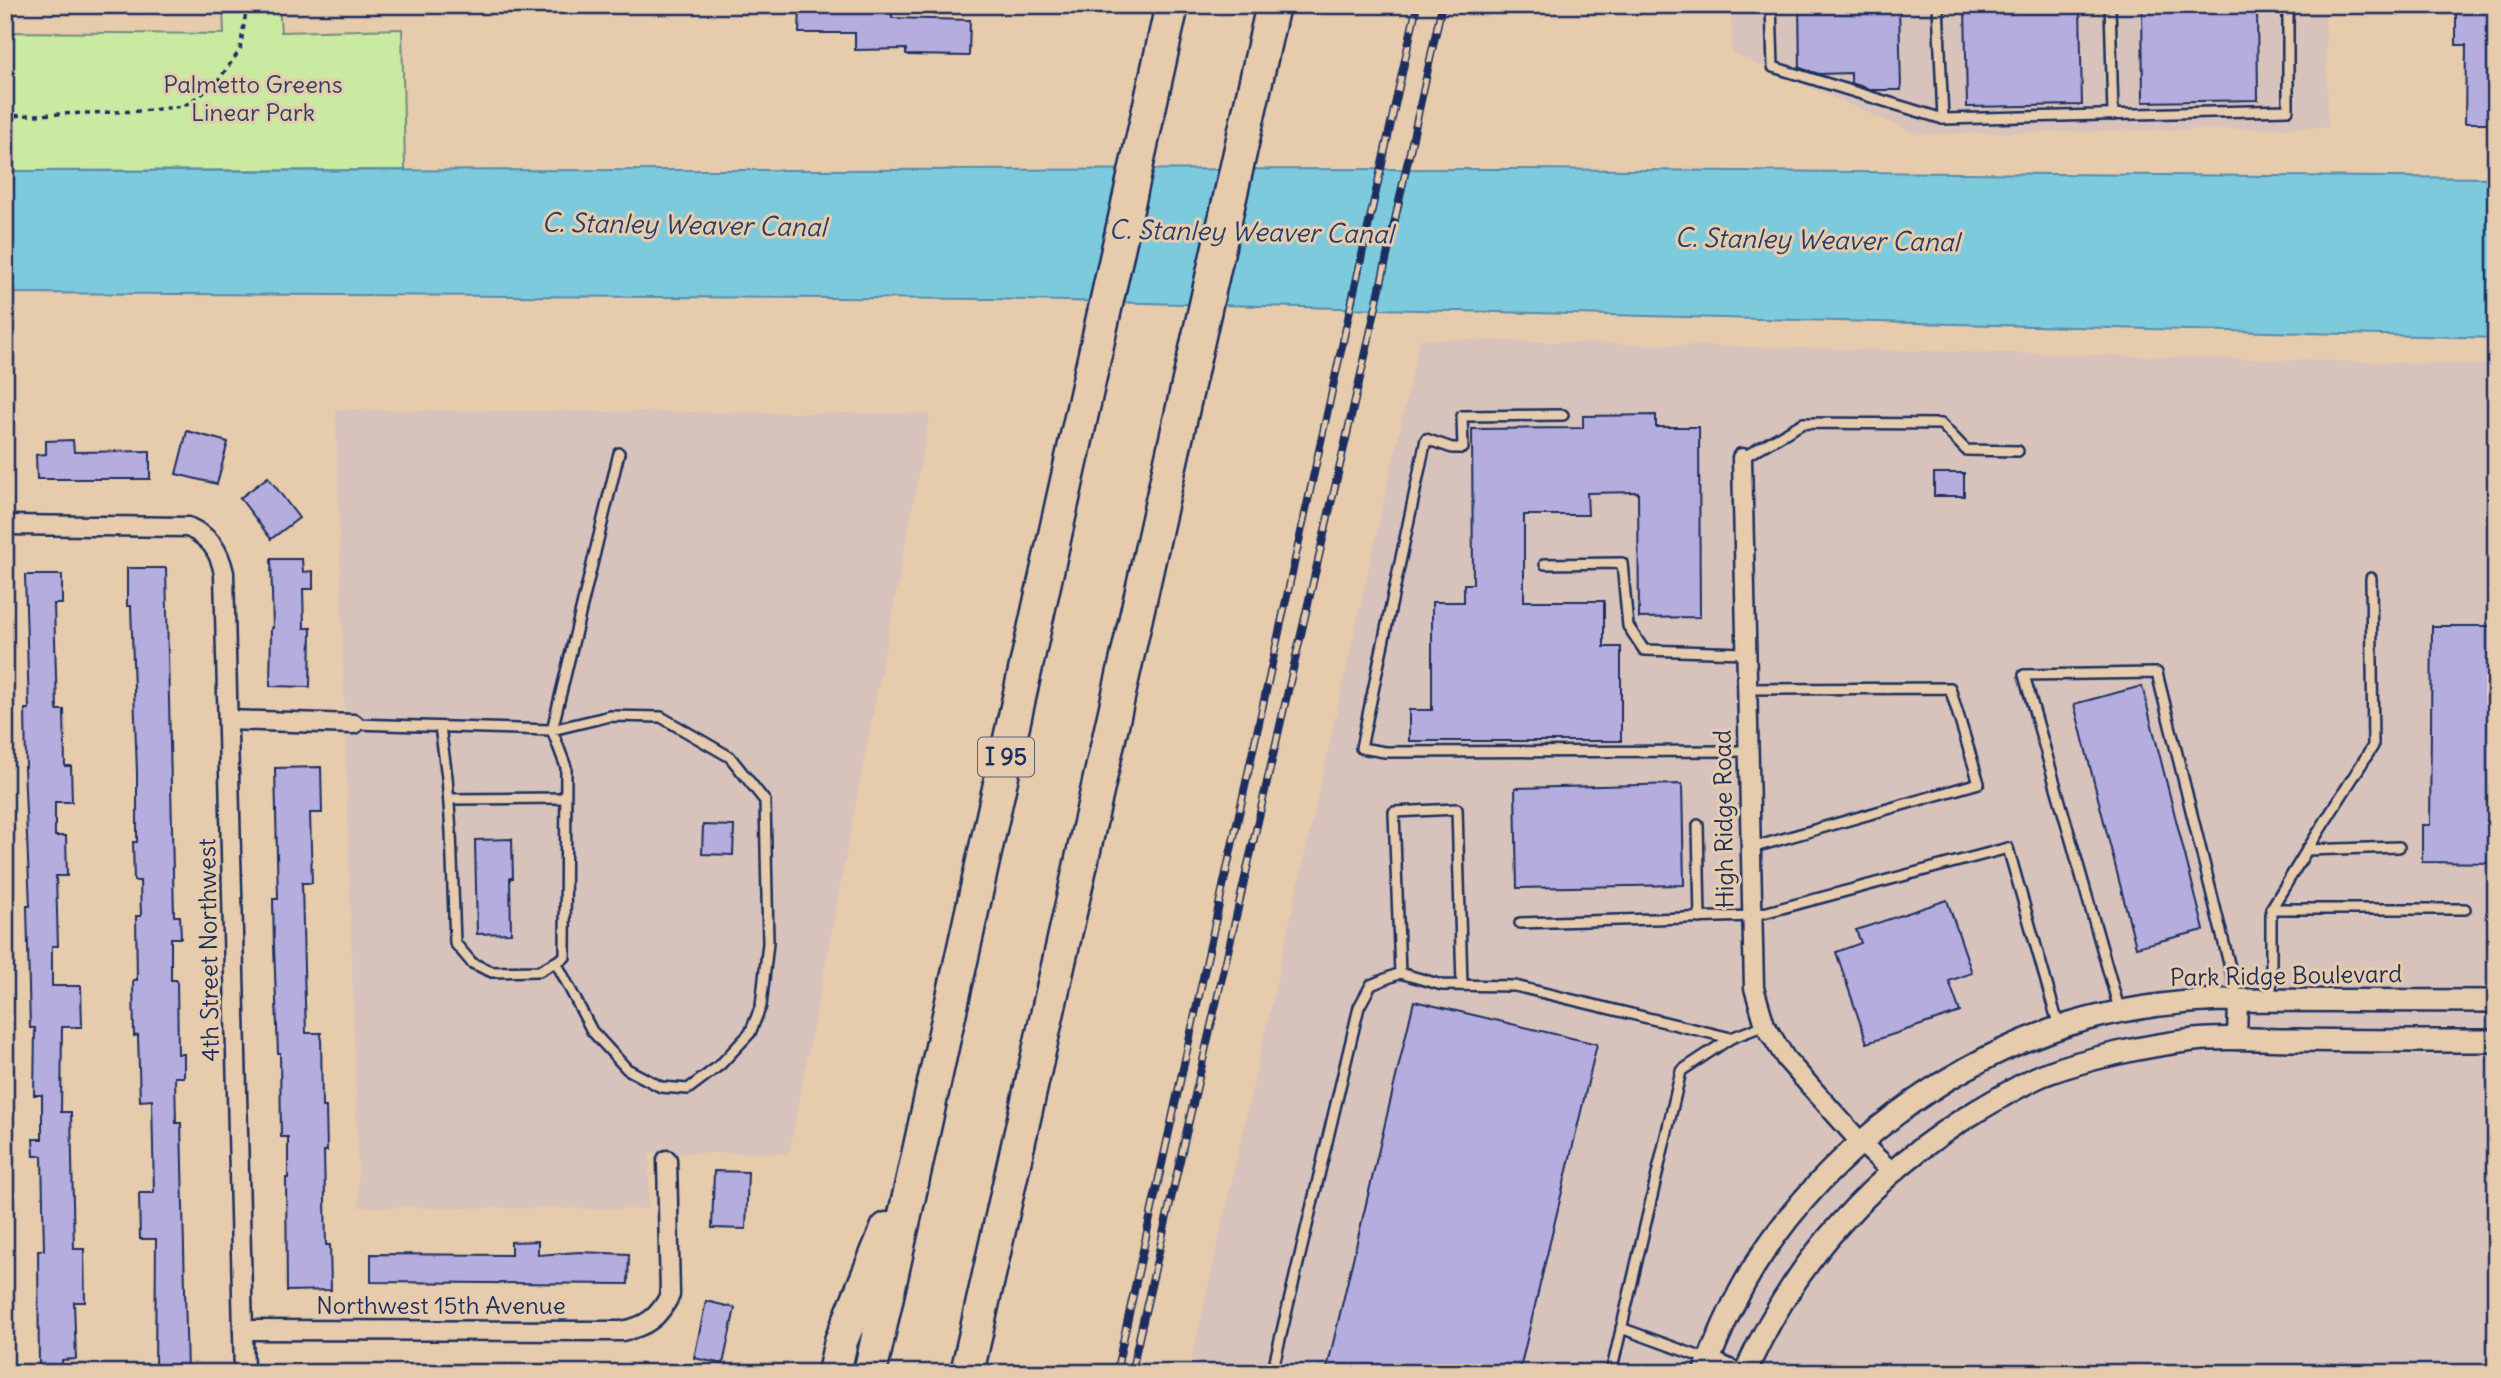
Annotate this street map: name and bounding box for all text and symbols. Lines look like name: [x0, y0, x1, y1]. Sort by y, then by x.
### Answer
park label: Palmetto Greens Linear Park: [163, 69, 343, 127]
water label: C. Stanley Weaver Canal: [541, 206, 830, 244]
water label: C. Stanley Weaver Canal: [1108, 213, 1397, 251]
water label: C. Stanley Weaver Canal: [1674, 221, 1963, 259]
street label: High Ridge Road: [1706, 729, 1740, 909]
road number: I 95: [978, 737, 1034, 776]
street label: 4th Street Northwest: [191, 838, 225, 1062]
street label: Park Ridge Boulevard: [2169, 958, 2402, 992]
street label: Northwest 15th Avenue: [316, 1290, 566, 1320]

